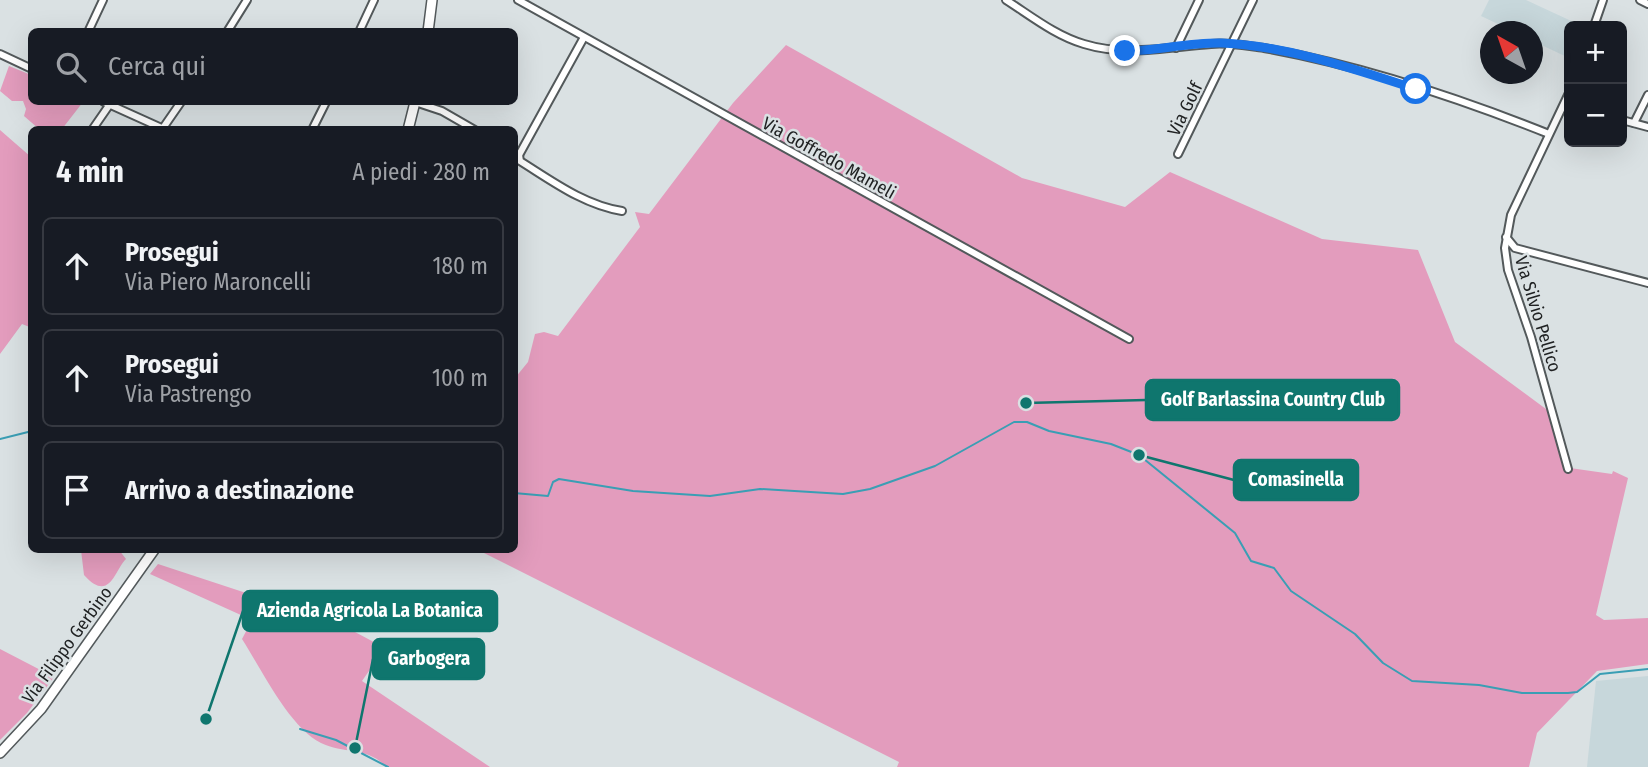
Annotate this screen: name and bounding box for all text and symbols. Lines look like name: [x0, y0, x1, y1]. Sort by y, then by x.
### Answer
north arrow: [1480, 21, 1543, 84]
map controls: [1564, 21, 1627, 147]
button: +: [1564, 21, 1627, 84]
search box: [28, 28, 518, 105]
route end: [1109, 35, 1140, 66]
icon: search: [52, 48, 90, 86]
text: Cerca qui: [108, 51, 206, 82]
route start: [1400, 73, 1431, 104]
street label: Via Golf: [1163, 77, 1208, 139]
button: −: [1564, 84, 1627, 147]
street label: Via Goffredo Mameli: [758, 112, 900, 204]
text: 4 min: [56, 154, 124, 190]
text: A piedi · 280 m: [353, 158, 490, 186]
text: Prosegui: [125, 237, 219, 268]
icon: ahead: [58, 247, 96, 285]
text: 180 m: [432, 252, 488, 280]
street label: Via Silvio Pellico: [1510, 254, 1566, 374]
text: Via Piero Maroncelli: [125, 268, 311, 296]
text: Prosegui: [125, 349, 219, 380]
icon: ahead: [58, 359, 96, 397]
text: 100 m: [432, 364, 488, 392]
text: Via Pastrengo: [125, 380, 252, 408]
callout: Golf Barlassina Country Club: [1146, 380, 1399, 420]
text: Golf Barlassina Country Club: [1161, 388, 1385, 411]
callout: Comasinella: [1234, 460, 1358, 500]
text: Comasinella: [1248, 468, 1344, 491]
icon: arrive: [58, 471, 96, 509]
text: Arrivo a destinazione: [125, 475, 354, 506]
street label: Via Filippo Gerbino: [17, 582, 117, 708]
callout: Azienda Agricola La Botanica: [243, 591, 497, 631]
text: Azienda Agricola La Botanica: [256, 599, 483, 622]
callout: Garbogera: [373, 639, 484, 679]
text: Garbogera: [388, 647, 470, 670]

